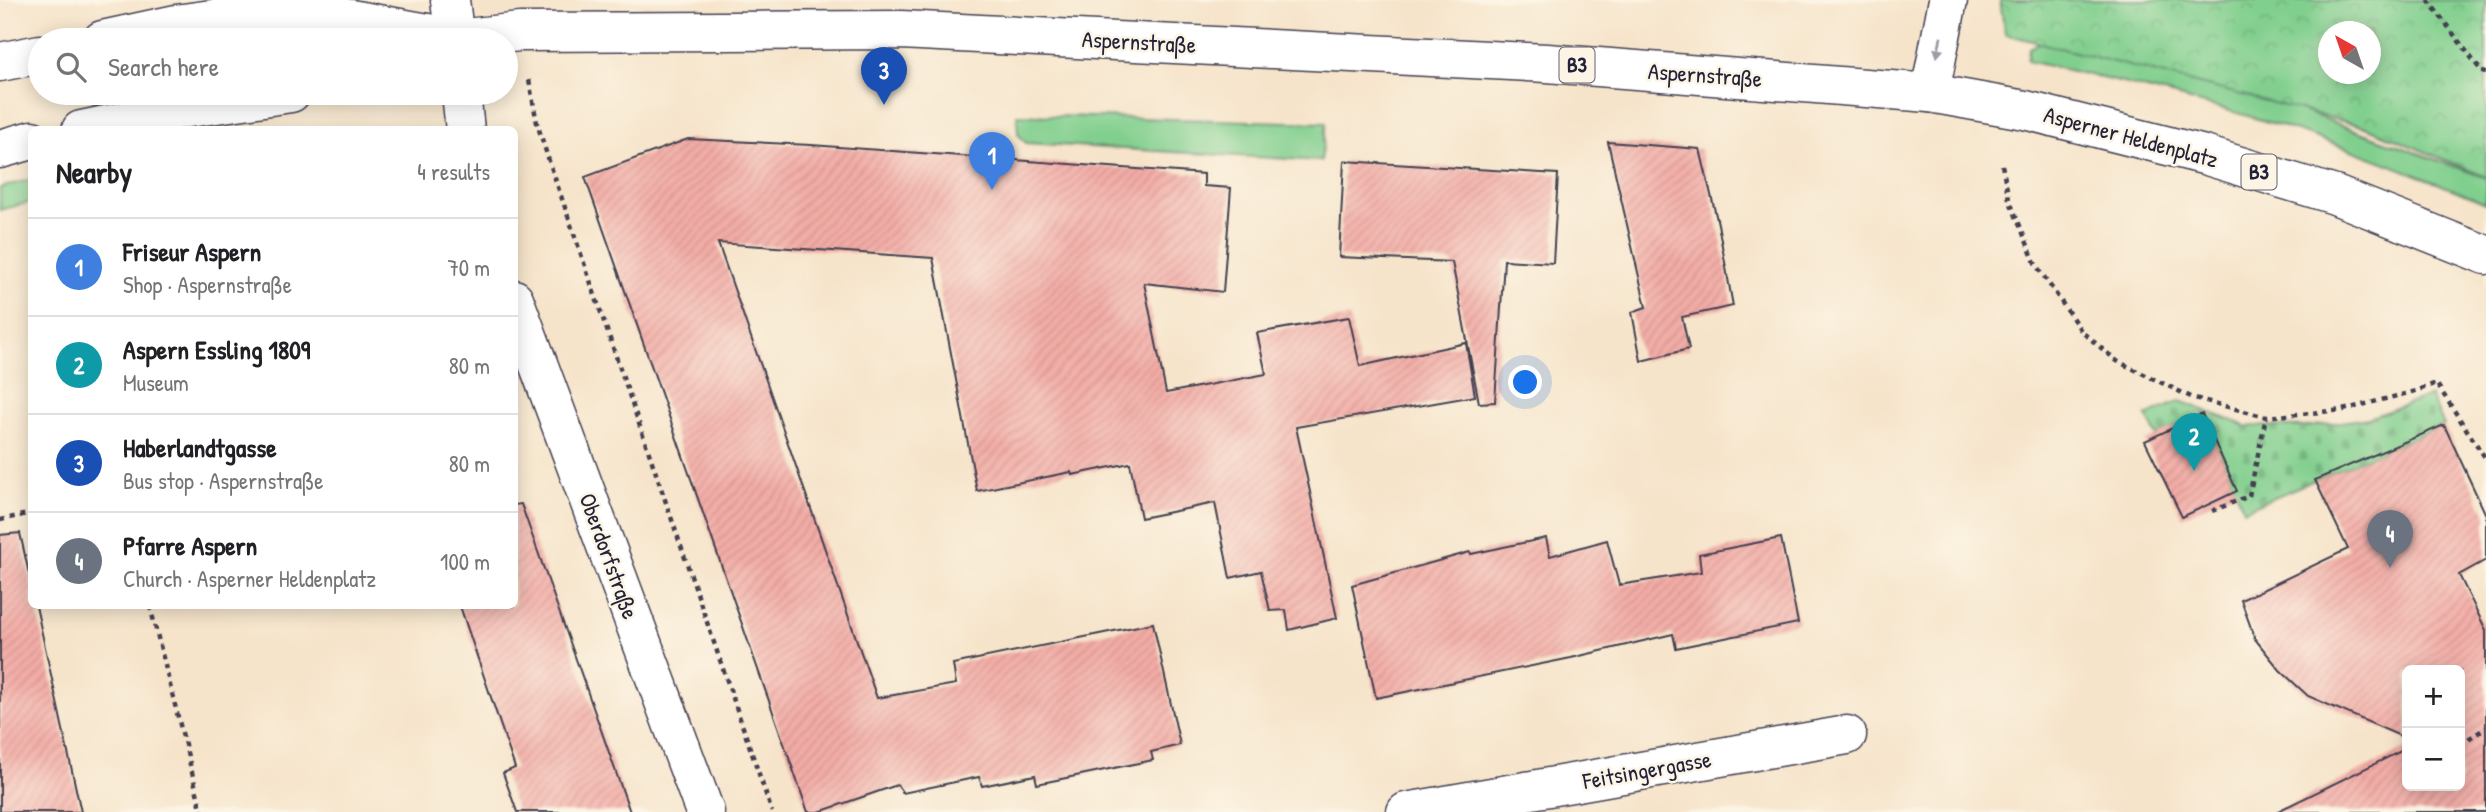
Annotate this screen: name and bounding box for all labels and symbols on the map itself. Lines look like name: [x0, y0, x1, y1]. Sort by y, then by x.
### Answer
north arrow: [2318, 21, 2381, 84]
street label: Aspernstraße: [1081, 23, 1197, 60]
one-way arrow: [1933, 36, 1944, 58]
pin: 3: [861, 47, 907, 105]
road number: B3: [1560, 48, 1594, 82]
street label: Aspernstraße: [1647, 55, 1763, 94]
street label: Asperner Heldenplatz: [2041, 98, 2222, 175]
pin: 1: [969, 132, 1015, 190]
road number: B3: [2242, 154, 2276, 190]
your location: [1508, 365, 1542, 399]
pin: 2: [2171, 413, 2217, 471]
street label: Oberdorfstraße: [572, 489, 647, 623]
pin: 4: [2367, 510, 2413, 568]
street label: Feitsingergasse: [1579, 743, 1713, 796]

